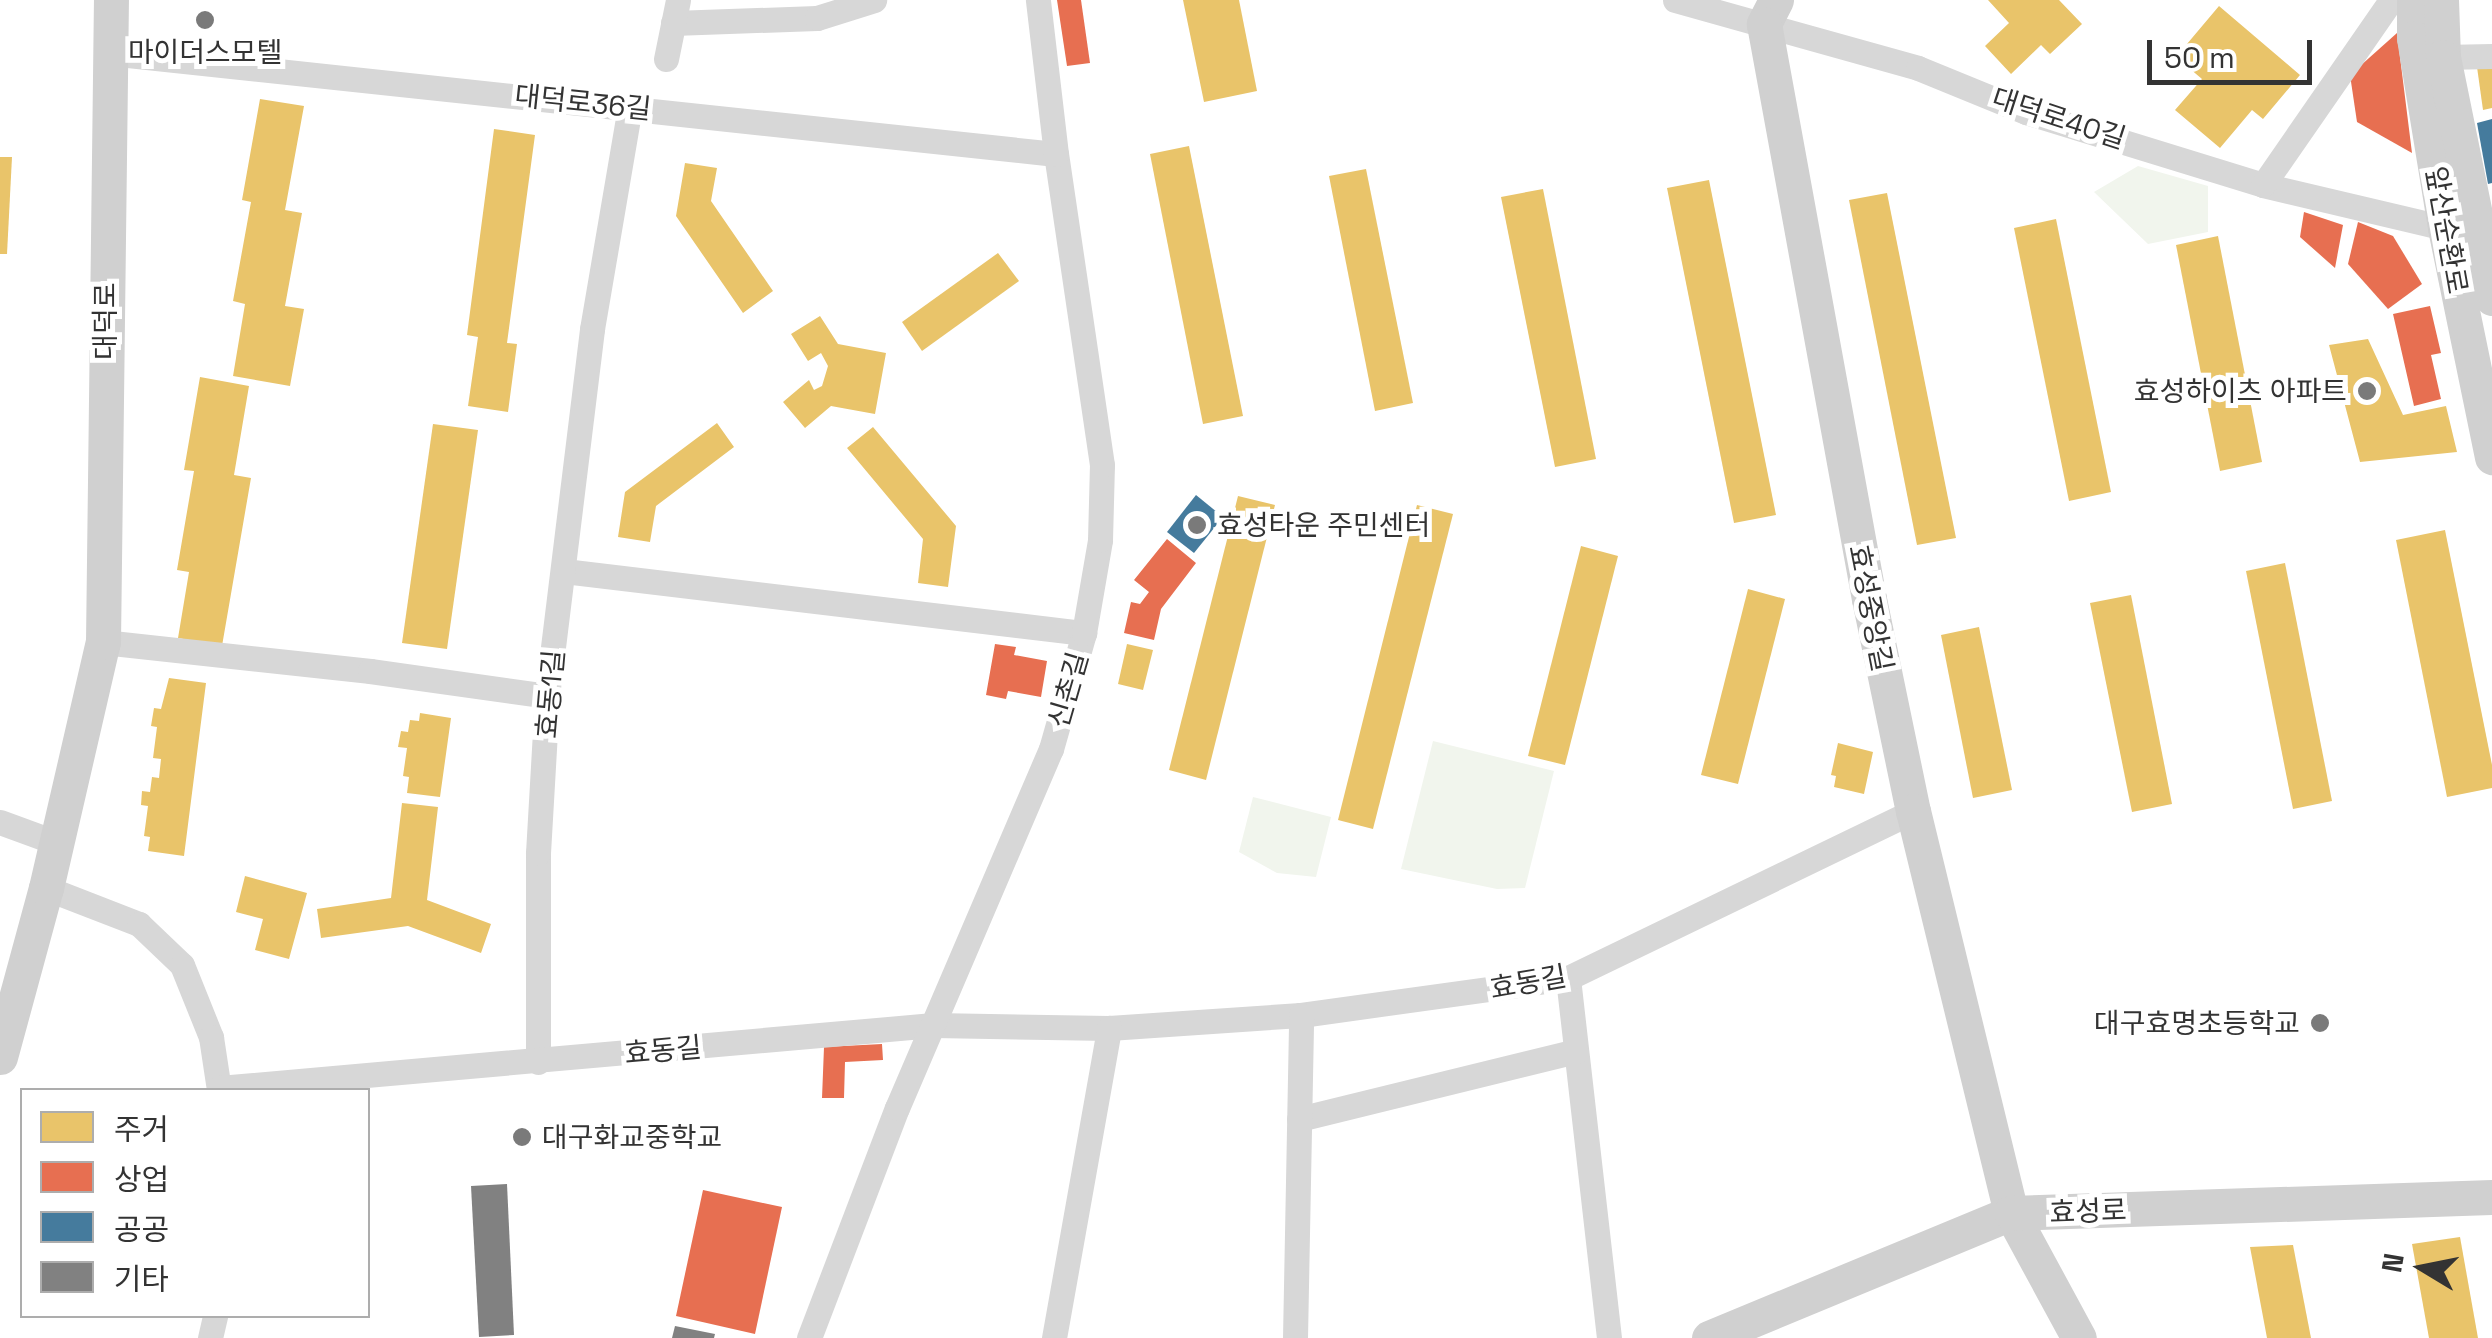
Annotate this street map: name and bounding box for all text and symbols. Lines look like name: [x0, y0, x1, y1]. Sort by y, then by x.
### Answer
marker: 마이더스모텔: [194, 9, 216, 31]
scale bar: [2152, 20, 2317, 82]
place label: 마이더스모텔: [128, 35, 282, 69]
text: 50 m: [2164, 38, 2235, 77]
street label: 대덕로36길: [513, 78, 653, 126]
street label: 대덕로40길: [1988, 81, 2130, 155]
street label: 앞산순환로: [2419, 164, 2475, 296]
street label: 대덕로: [88, 282, 122, 360]
place label: 효성하이츠 아파트: [2134, 374, 2347, 408]
marker: 효성하이츠 아파트: [2356, 380, 2378, 402]
place label: 효성타운 주민센터: [1217, 508, 1430, 542]
marker: 효성타운 주민센터: [1186, 514, 1208, 536]
street label: 효성중앙길: [1842, 542, 1900, 674]
street label: 효동1길: [529, 648, 571, 740]
street label: 신촌길: [1041, 648, 1095, 732]
street label: 효동길: [1487, 959, 1569, 1005]
place label: 대구효명초등학교: [2094, 1006, 2300, 1040]
marker: 대구효명초등학교: [2309, 1012, 2331, 1034]
street label: 효동길: [623, 1030, 703, 1070]
legend: [20, 1088, 370, 1318]
text: 주거: [114, 1110, 169, 1149]
place label: 대구화교중학교: [542, 1120, 722, 1154]
marker: 대구화교중학교: [511, 1126, 533, 1148]
text: 상업: [114, 1160, 169, 1199]
street label: 효성로: [2049, 1193, 2127, 1229]
text: 공공: [114, 1210, 169, 1249]
north arrow: [2372, 1218, 2472, 1318]
text: N: [2373, 1250, 2412, 1275]
text: 기타: [114, 1260, 169, 1299]

